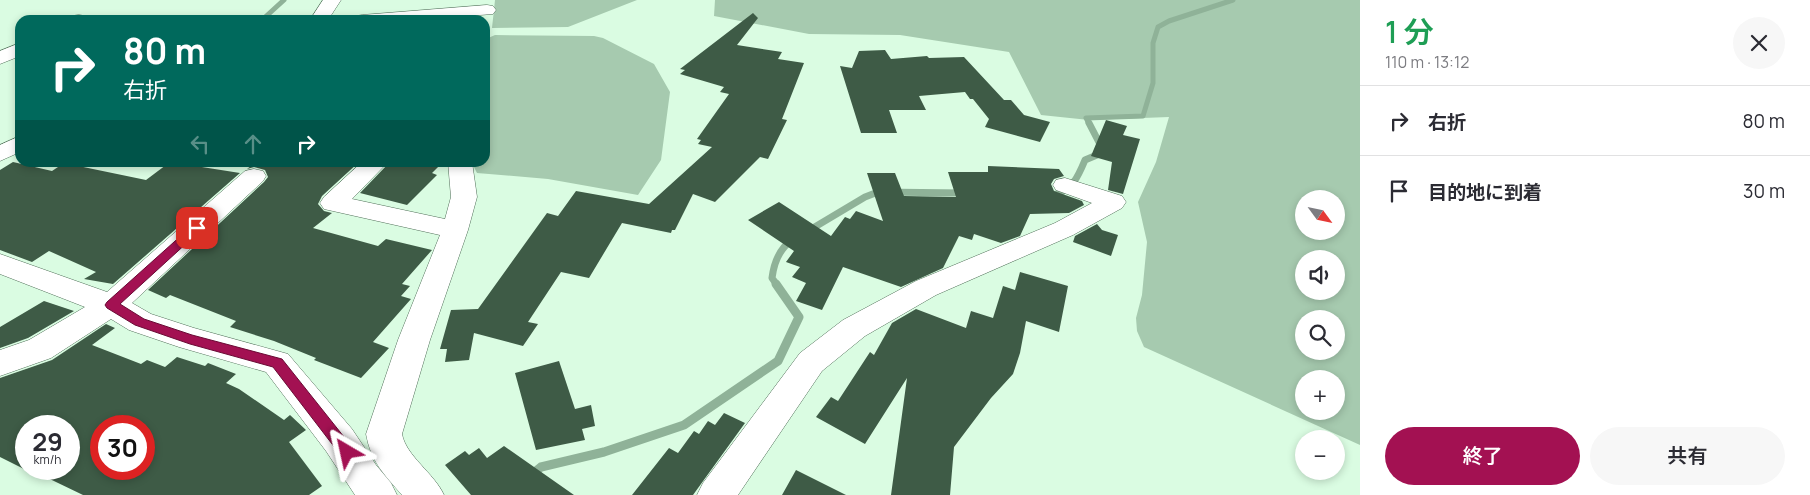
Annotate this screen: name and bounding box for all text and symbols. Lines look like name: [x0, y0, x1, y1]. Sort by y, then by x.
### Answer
text: 1 分: [1385, 11, 1434, 52]
button: close: [1733, 17, 1785, 69]
text: 80 m: [123, 27, 206, 75]
icon: right: [40, 35, 105, 100]
text: 110 m · 13:12: [1385, 51, 1469, 73]
text: 右折: [123, 75, 167, 105]
icon: right: [1385, 107, 1413, 135]
text: 80 m: [1742, 108, 1785, 134]
text: 右折: [1428, 109, 1466, 135]
icon: left: [186, 130, 214, 158]
icon: ahead: [239, 130, 267, 158]
icon: right: [292, 130, 320, 158]
icon: arrive: [1385, 177, 1413, 205]
text: 30 m: [1743, 178, 1785, 204]
text: 目的地に到着: [1428, 179, 1542, 205]
north arrow: [1295, 190, 1345, 240]
map controls: [1295, 190, 1345, 480]
pin: [176, 207, 218, 249]
icon: arrive: [183, 214, 211, 242]
button: sound: [1295, 250, 1345, 300]
button: search: [1295, 310, 1345, 360]
button: +: [1295, 370, 1345, 420]
speed limit sign: 30: [90, 415, 155, 480]
text: 29: [32, 424, 63, 459]
position arrow: [320, 425, 372, 477]
button: 終了: [1385, 427, 1580, 485]
button: 共有: [1590, 427, 1785, 485]
button: −: [1295, 430, 1345, 480]
text: km/h: [34, 451, 61, 468]

